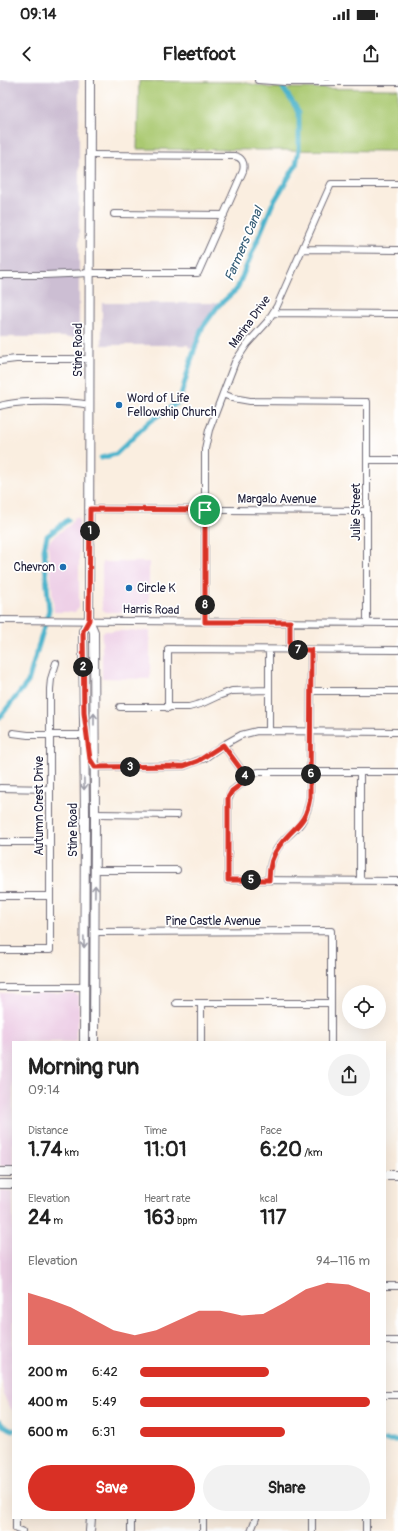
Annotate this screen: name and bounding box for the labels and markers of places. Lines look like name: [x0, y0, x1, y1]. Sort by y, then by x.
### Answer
place label: Word of Life Fellowship Church: [127, 391, 217, 420]
marker: Word of Life Fellowship Church: [114, 400, 124, 410]
pin: [188, 493, 222, 527]
pin: 1: [80, 521, 100, 541]
place label: Chevron: [13, 560, 55, 575]
marker: Chevron: [58, 562, 68, 572]
place label: Circle K: [137, 581, 176, 596]
marker: Circle K: [124, 583, 134, 593]
pin: 8: [195, 595, 215, 615]
pin: 7: [288, 640, 308, 660]
pin: 2: [73, 657, 93, 677]
pin: 3: [120, 757, 140, 777]
pin: 6: [301, 764, 321, 784]
pin: 4: [235, 766, 255, 786]
pin: 5: [241, 870, 261, 890]

